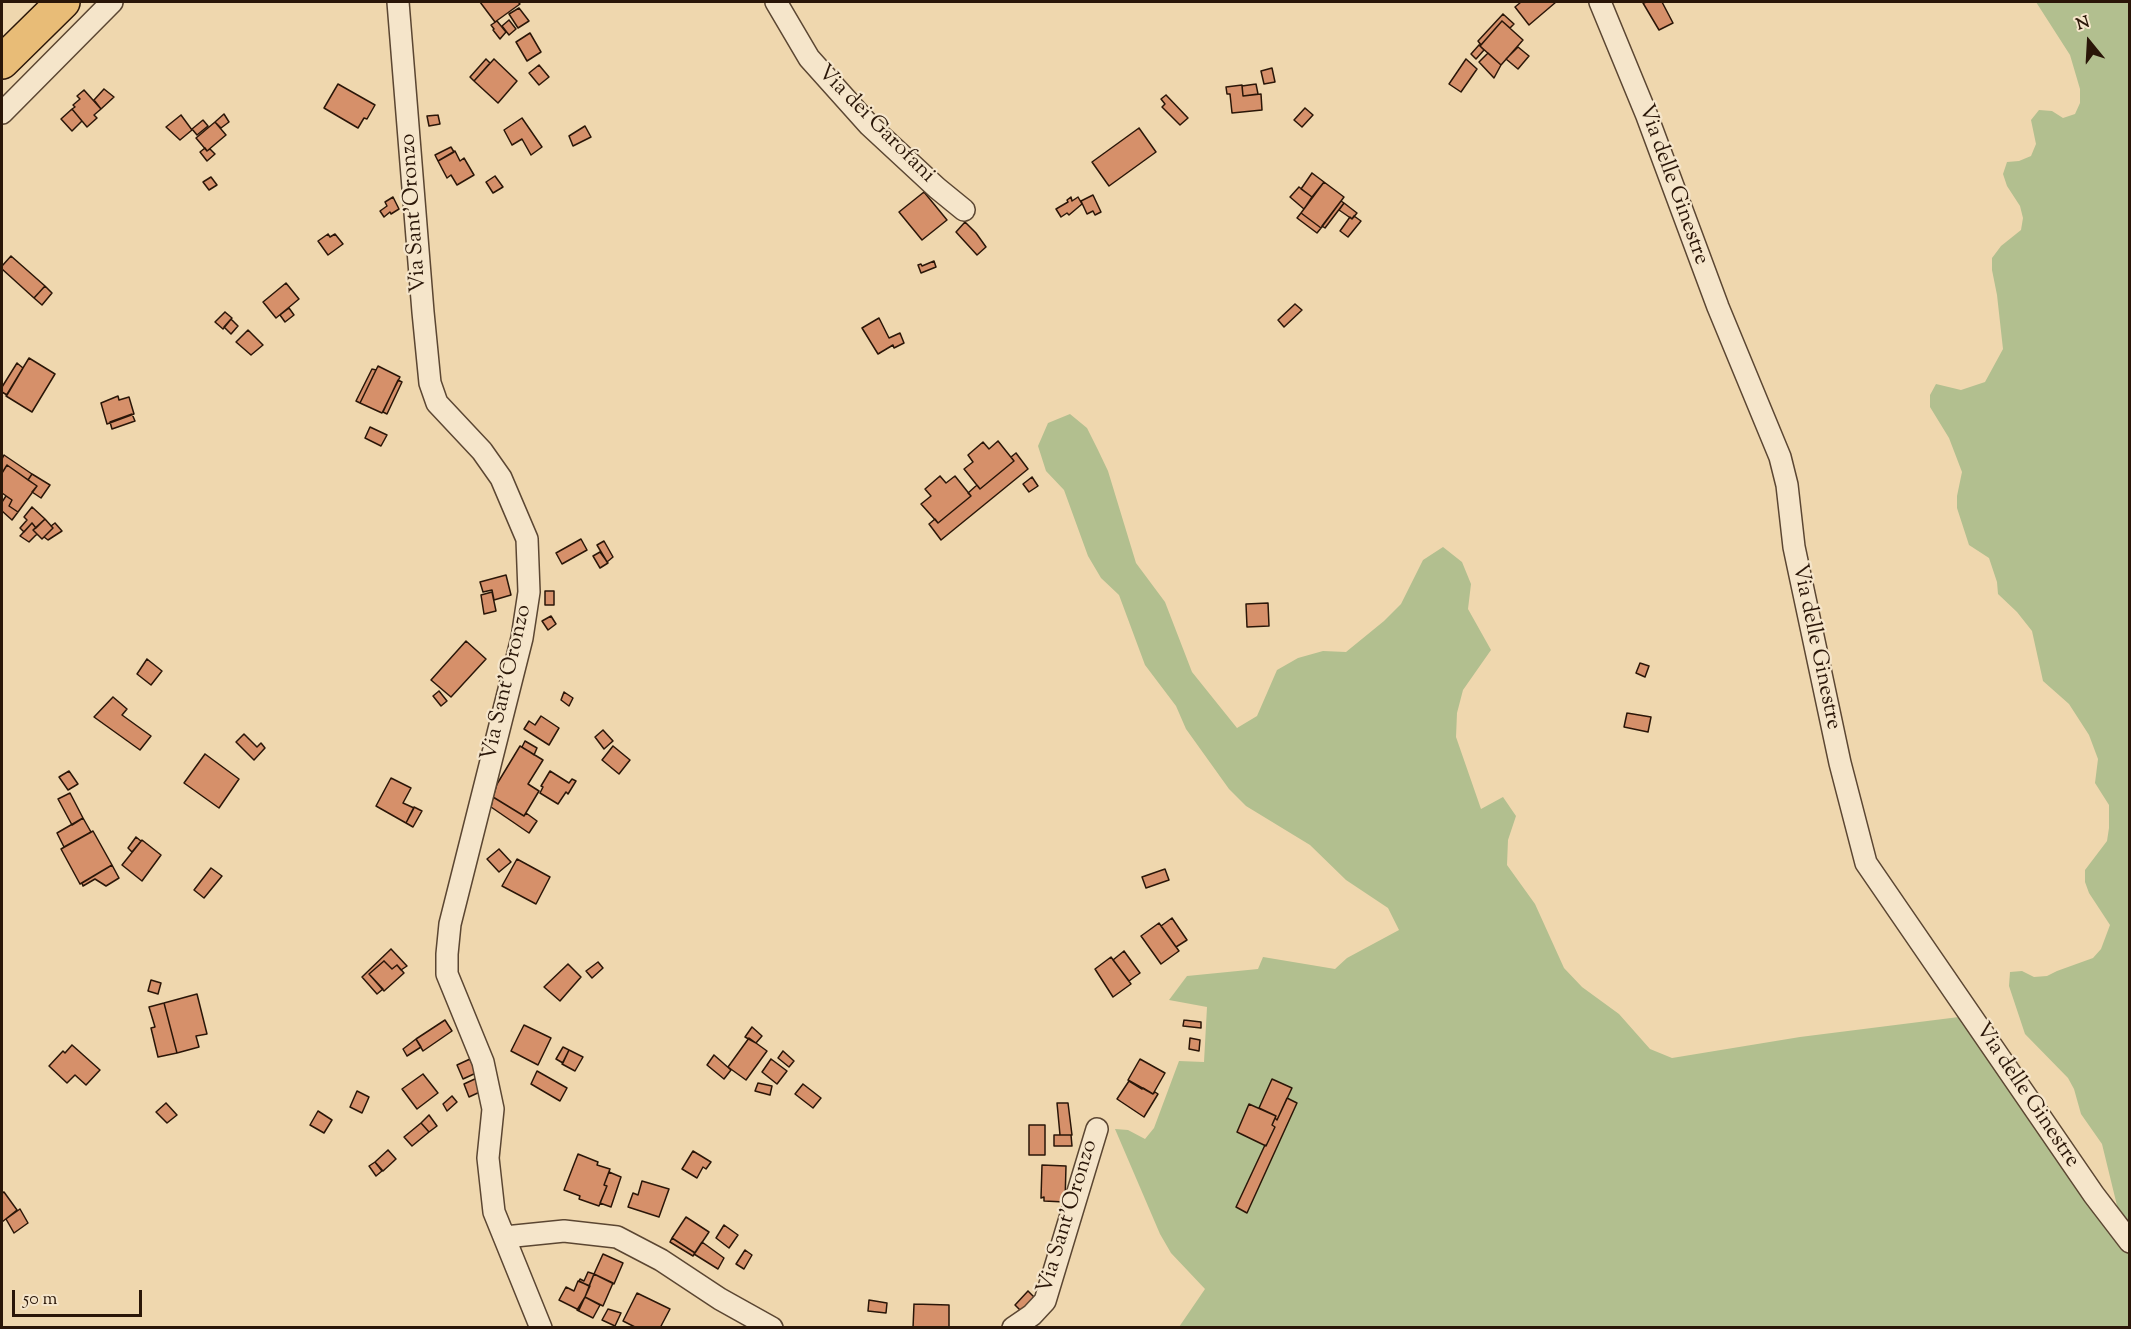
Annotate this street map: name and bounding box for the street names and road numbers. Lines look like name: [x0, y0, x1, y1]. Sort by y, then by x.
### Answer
street label: Via dei Garofani: [811, 61, 939, 189]
street label: Via delle Ginestre: [1631, 101, 1713, 269]
street label: Via Sant'Oronzo: [396, 133, 434, 293]
street label: Via delle Ginestre: [1785, 562, 1845, 732]
street label: Via Sant'Oronzo: [477, 602, 539, 764]
street label: Via delle Ginestre: [1968, 1019, 2084, 1173]
street label: Via Sant'Oronzo: [1033, 1137, 1105, 1297]

